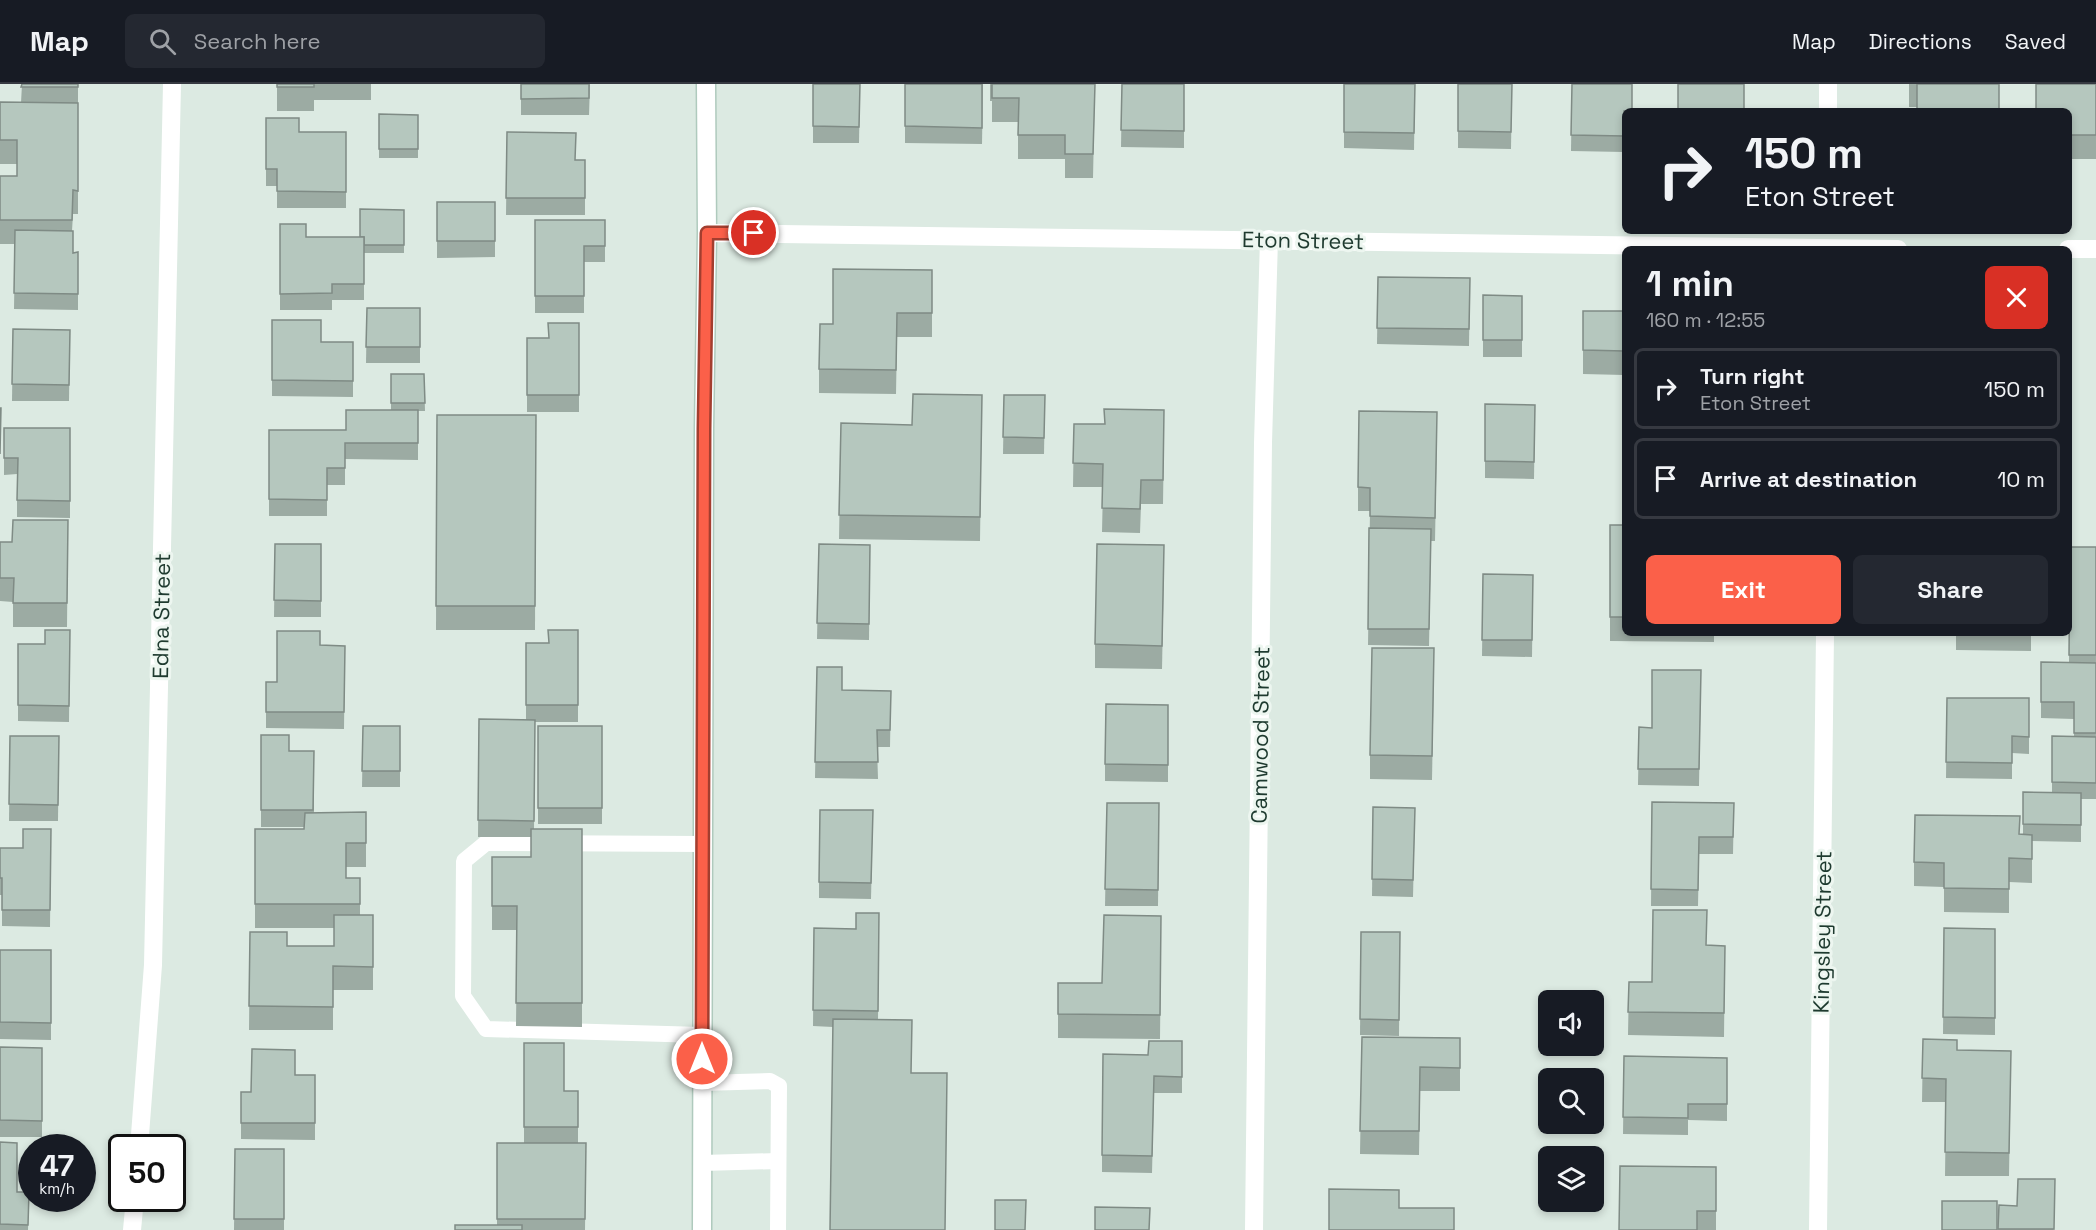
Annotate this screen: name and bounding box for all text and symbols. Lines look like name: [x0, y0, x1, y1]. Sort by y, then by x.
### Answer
search box: [125, 14, 545, 68]
text: Map: [30, 23, 89, 59]
icon: search: [146, 25, 179, 58]
text: Search here: [194, 27, 321, 55]
text: Map: [1792, 28, 1836, 55]
text: Directions: [1869, 28, 1972, 55]
text: Saved: [2005, 28, 2066, 55]
text: 150 m: [1745, 127, 1863, 180]
icon: right: [1646, 132, 1724, 210]
text: Eton Street: [1745, 179, 1895, 214]
pin: [728, 207, 779, 258]
icon: arrive: [737, 216, 770, 249]
street label: Eton Street: [1242, 225, 1364, 255]
text: 1 min: [1646, 261, 1734, 307]
button: close: [1985, 266, 2048, 329]
text: 160 m · 12:55: [1646, 307, 1765, 333]
text: Turn right: [1700, 362, 1805, 390]
icon: right: [1649, 372, 1682, 405]
text: 150 m: [1984, 375, 2045, 403]
text: Eton Street: [1700, 390, 1811, 416]
icon: arrive: [1649, 462, 1682, 495]
text: Arrive at destination: [1700, 465, 1917, 493]
text: 10 m: [1997, 465, 2045, 493]
street label: Edna Street: [146, 553, 176, 679]
button: Exit: [1646, 555, 1841, 624]
button: Share: [1853, 555, 2048, 624]
street label: Camwood Street: [1244, 646, 1276, 824]
street label: Kingsley Street: [1807, 850, 1837, 1014]
map controls: [1538, 990, 1604, 1212]
button: sound: [1538, 990, 1604, 1056]
position arrow: [670, 1027, 734, 1091]
button: search: [1538, 1068, 1604, 1134]
speed limit sign: 50: [108, 1134, 186, 1212]
text: 47: [40, 1146, 74, 1185]
button: layers: [1538, 1146, 1604, 1212]
text: km/h: [39, 1179, 75, 1198]

